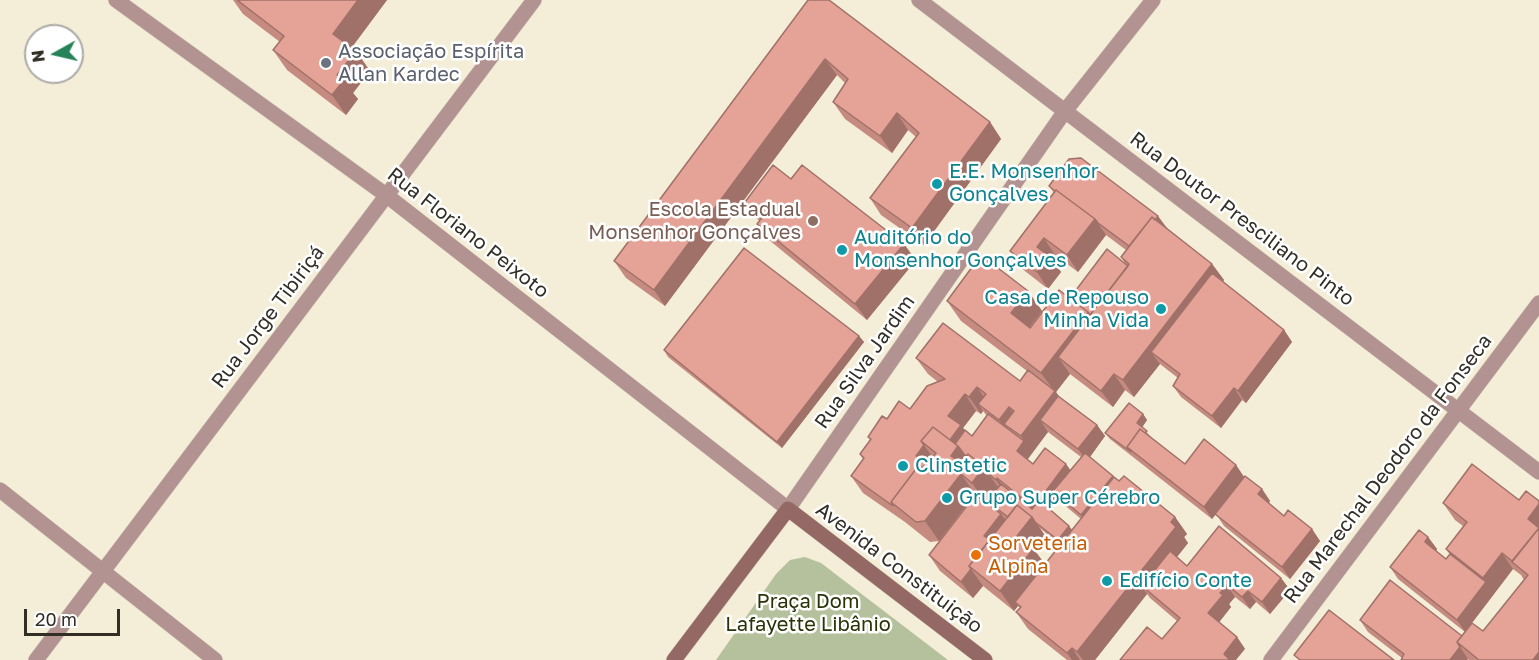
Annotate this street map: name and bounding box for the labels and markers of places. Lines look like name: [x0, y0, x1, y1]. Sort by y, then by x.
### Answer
place label: Associação Espírita Allan Kardec: [338, 40, 524, 87]
marker: Associação Espírita Allan Kardec: [319, 56, 333, 70]
place label: E.E. Monsenhor Gonçalves: [949, 160, 1098, 207]
marker: E.E. Monsenhor Gonçalves: [930, 177, 944, 191]
place label: Escola Estadual Monsenhor Gonçalves: [588, 198, 801, 245]
marker: Escola Estadual Monsenhor Gonçalves: [806, 214, 820, 228]
place label: Auditório do Monsenhor Gonçalves: [854, 226, 1067, 273]
marker: Auditório do Monsenhor Gonçalves: [835, 243, 849, 257]
place label: Casa de Repouso Minha Vida: [984, 286, 1149, 333]
marker: Casa de Repouso Minha Vida: [1154, 302, 1168, 316]
place label: Clinstetic: [915, 454, 1007, 478]
marker: Clinstetic: [896, 459, 910, 473]
place label: Grupo Super Cérebro: [959, 486, 1160, 510]
marker: Grupo Super Cérebro: [940, 491, 954, 505]
place label: Sorveteria Alpina: [988, 532, 1088, 579]
marker: Sorveteria Alpina: [969, 548, 983, 562]
place label: Edifício Conte: [1119, 569, 1252, 593]
marker: Edifício Conte: [1100, 574, 1114, 588]

